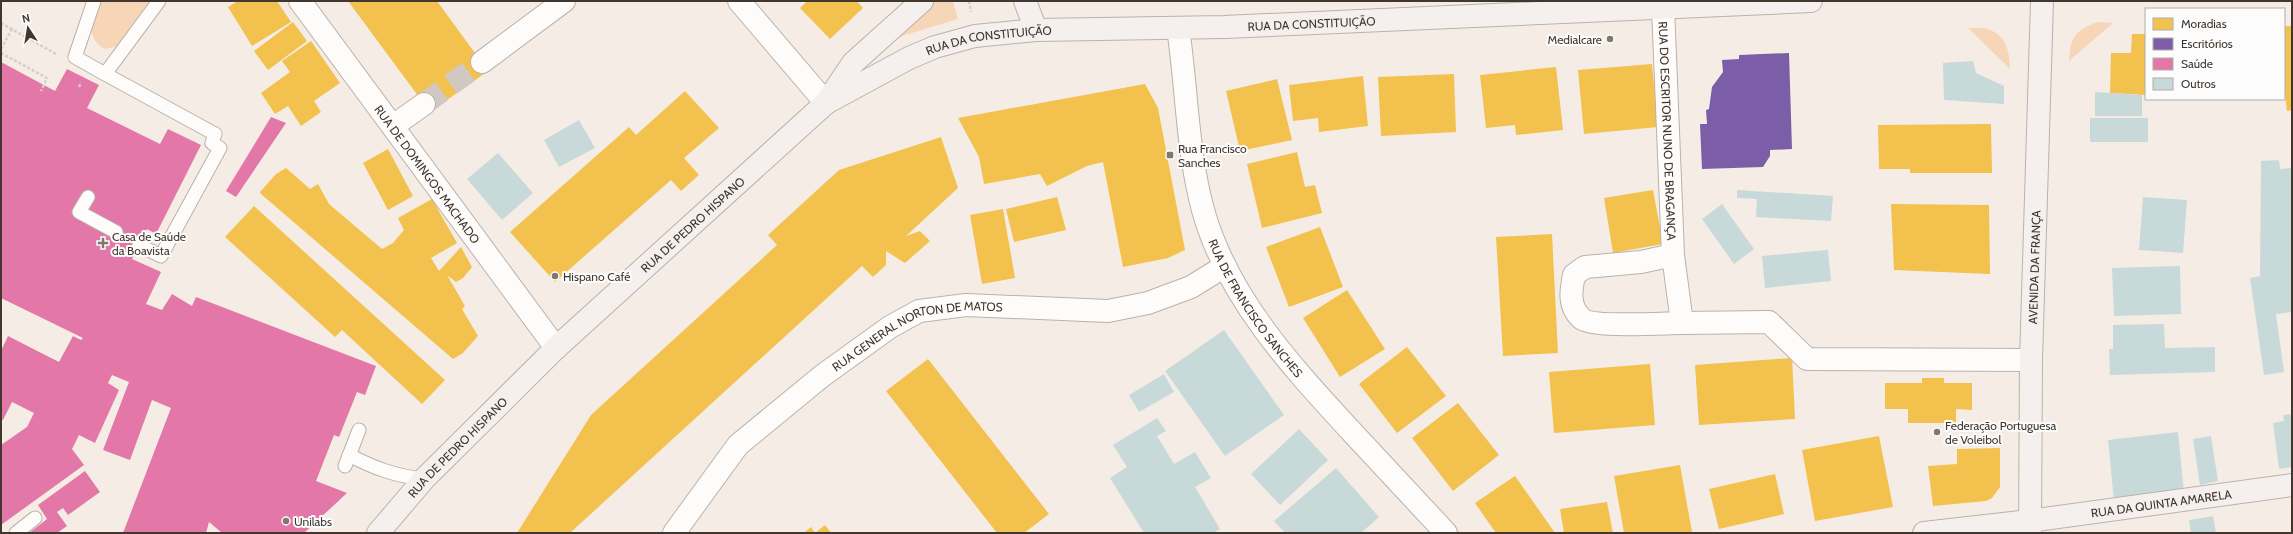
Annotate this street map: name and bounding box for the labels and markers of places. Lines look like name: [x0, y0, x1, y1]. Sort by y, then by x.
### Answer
place label: Medialcare: [1548, 32, 1602, 47]
marker: Medialcare: [1605, 34, 1615, 44]
place label: Rua Francisco Sanches: [1178, 141, 1247, 170]
marker: Rua Francisco Sanches: [1165, 150, 1175, 160]
place label: Casa de Saúde da Boavista: [112, 229, 186, 258]
marker: Casa de Saúde da Boavista: [97, 237, 109, 249]
place label: Hispano Café: [563, 269, 630, 284]
marker: Hispano Café: [550, 271, 560, 281]
place label: Federação Portuguesa de Voleibol: [1945, 418, 2056, 447]
marker: Federação Portuguesa de Voleibol: [1932, 427, 1942, 437]
place label: Unilabs: [294, 514, 332, 529]
marker: Unilabs: [281, 516, 291, 526]

